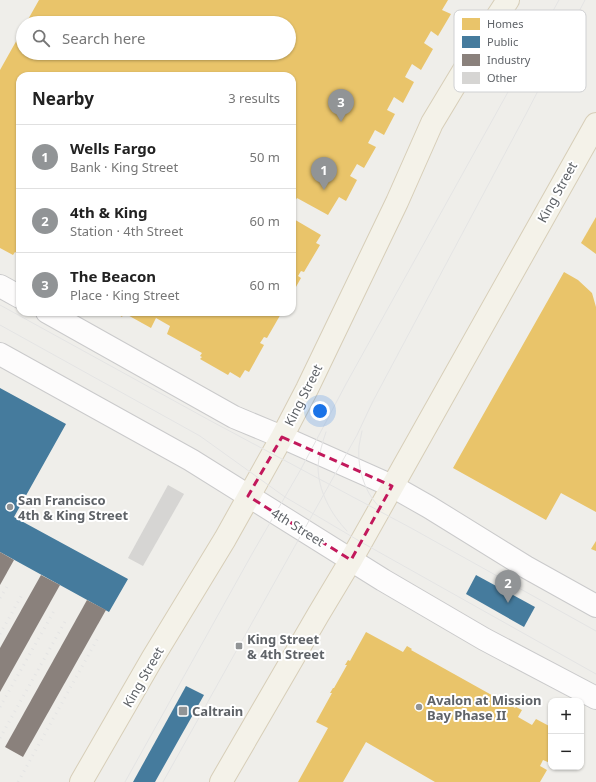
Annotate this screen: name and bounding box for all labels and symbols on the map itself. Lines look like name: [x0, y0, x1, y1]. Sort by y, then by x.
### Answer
legend: [454, 10, 586, 92]
text: Homes: [487, 16, 524, 31]
text: Public: [487, 34, 518, 49]
text: Industry: [487, 52, 531, 67]
text: Other: [487, 70, 518, 85]
pin: 3: [328, 89, 354, 122]
pin: 1: [311, 157, 337, 190]
street label: King Street: [533, 158, 581, 226]
street label: King Street: [280, 361, 326, 429]
your location: [310, 401, 330, 421]
place label: San Francisco 4th & King Street: [18, 491, 128, 524]
marker: San Francisco 4th & King Street: [5, 502, 15, 512]
street label: 4th Street: [268, 504, 328, 551]
pin: 2: [495, 570, 521, 603]
place label: King Street & 4th Street: [247, 630, 325, 663]
marker: King Street & 4th Street: [234, 641, 244, 651]
street label: King Street: [118, 643, 168, 711]
place label: Avalon at Mission Bay Phase II: [427, 691, 542, 724]
place label: Caltrain: [192, 702, 243, 720]
marker: Avalon at Mission Bay Phase II: [414, 702, 424, 712]
marker: Caltrain: [177, 705, 189, 717]

